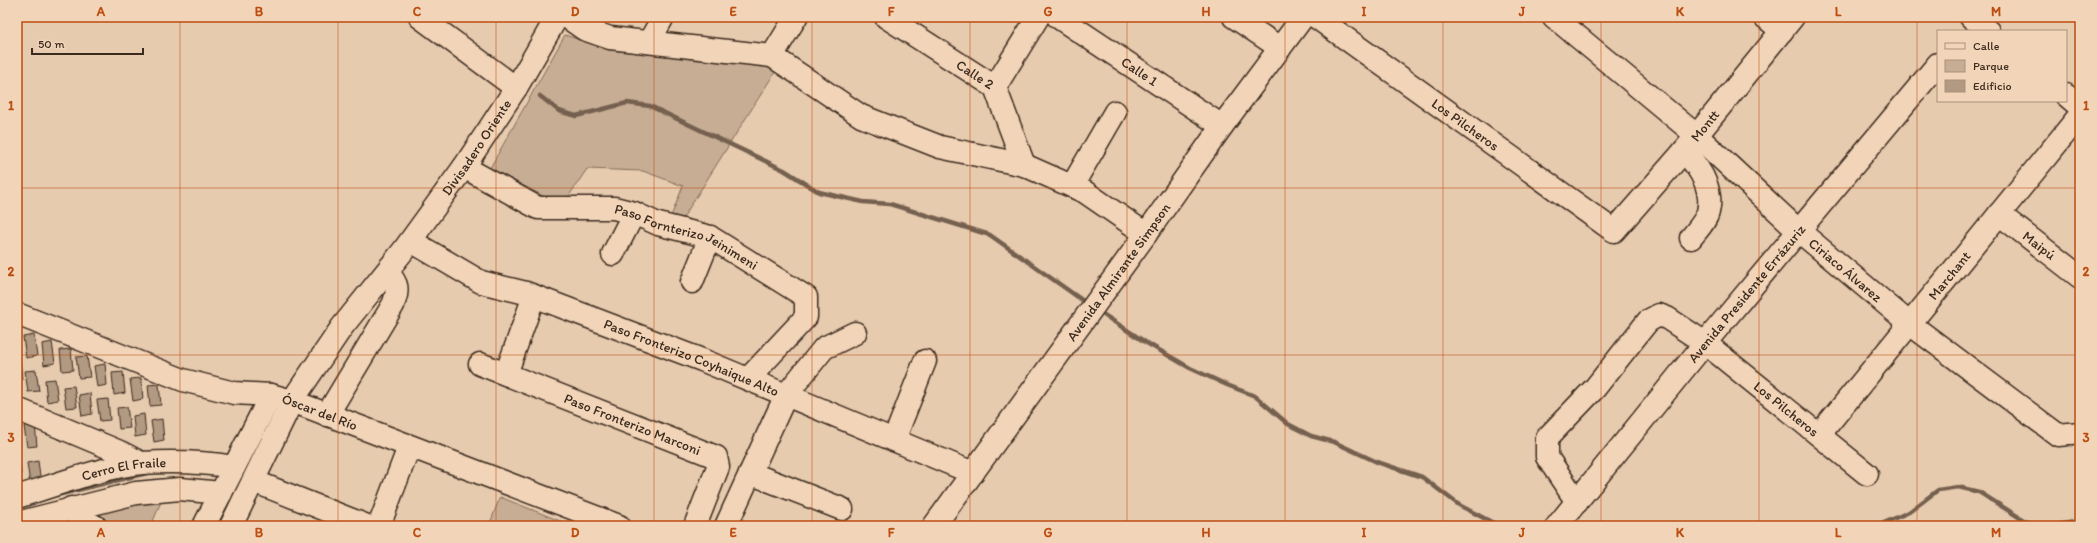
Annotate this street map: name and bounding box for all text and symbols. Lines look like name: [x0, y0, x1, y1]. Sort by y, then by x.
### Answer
text: A: [96, 4, 106, 19]
text: B: [255, 4, 264, 19]
text: C: [413, 4, 422, 19]
text: D: [571, 4, 580, 19]
text: E: [729, 4, 737, 19]
text: F: [888, 4, 895, 19]
text: G: [1044, 4, 1053, 19]
text: H: [1202, 4, 1211, 19]
text: I: [1362, 4, 1367, 19]
text: J: [1518, 4, 1526, 19]
text: K: [1676, 4, 1685, 19]
text: L: [1835, 4, 1842, 19]
text: M: [1991, 4, 2001, 19]
scale bar: [32, 30, 143, 56]
legend: [1937, 30, 2067, 102]
text: 50 m: [38, 37, 64, 51]
text: Calle: [1973, 39, 2000, 53]
street label: Calle 1: [1118, 53, 1162, 90]
street label: Calle 2: [953, 56, 998, 93]
text: Parque: [1973, 59, 2009, 73]
text: Edificio: [1973, 79, 2012, 93]
street label: Los Pilcheros: [1428, 94, 1502, 154]
street label: Divisadero Oriente: [438, 96, 515, 199]
text: 1: [8, 98, 14, 113]
text: 1: [2083, 98, 2089, 113]
street label: Montt: [1687, 106, 1723, 145]
street label: Avenida Almirante Simpson: [1063, 199, 1174, 344]
street label: Paso Fornterizo Jeinimeni: [613, 200, 761, 273]
street label: Avenida Presidente Errázuriz: [1684, 221, 1809, 366]
street label: Maipú: [2019, 227, 2059, 264]
street label: Ciriaco Álvarez: [1805, 234, 1886, 306]
street label: Marchant: [1924, 248, 1974, 303]
text: 2: [8, 264, 15, 279]
text: 2: [2083, 264, 2090, 279]
street label: Paso Fronterizo Coyhaique Alto: [602, 315, 782, 400]
street label: Los Pilcheros: [1750, 377, 1822, 440]
street label: Óscar del Río: [280, 390, 360, 434]
street label: Paso Fronterizo Marconi: [562, 390, 703, 459]
text: 3: [7, 430, 15, 445]
text: 3: [2082, 430, 2090, 445]
street label: Cerro El Fraile: [79, 454, 167, 484]
text: A: [96, 525, 106, 540]
text: B: [255, 525, 264, 540]
text: C: [413, 525, 422, 540]
text: D: [571, 525, 580, 540]
text: E: [729, 525, 737, 540]
text: F: [888, 525, 895, 540]
text: G: [1044, 525, 1053, 540]
text: H: [1202, 525, 1211, 540]
text: I: [1362, 525, 1367, 540]
text: J: [1518, 525, 1526, 540]
text: K: [1676, 525, 1685, 540]
text: L: [1835, 525, 1842, 540]
text: M: [1991, 525, 2001, 540]

